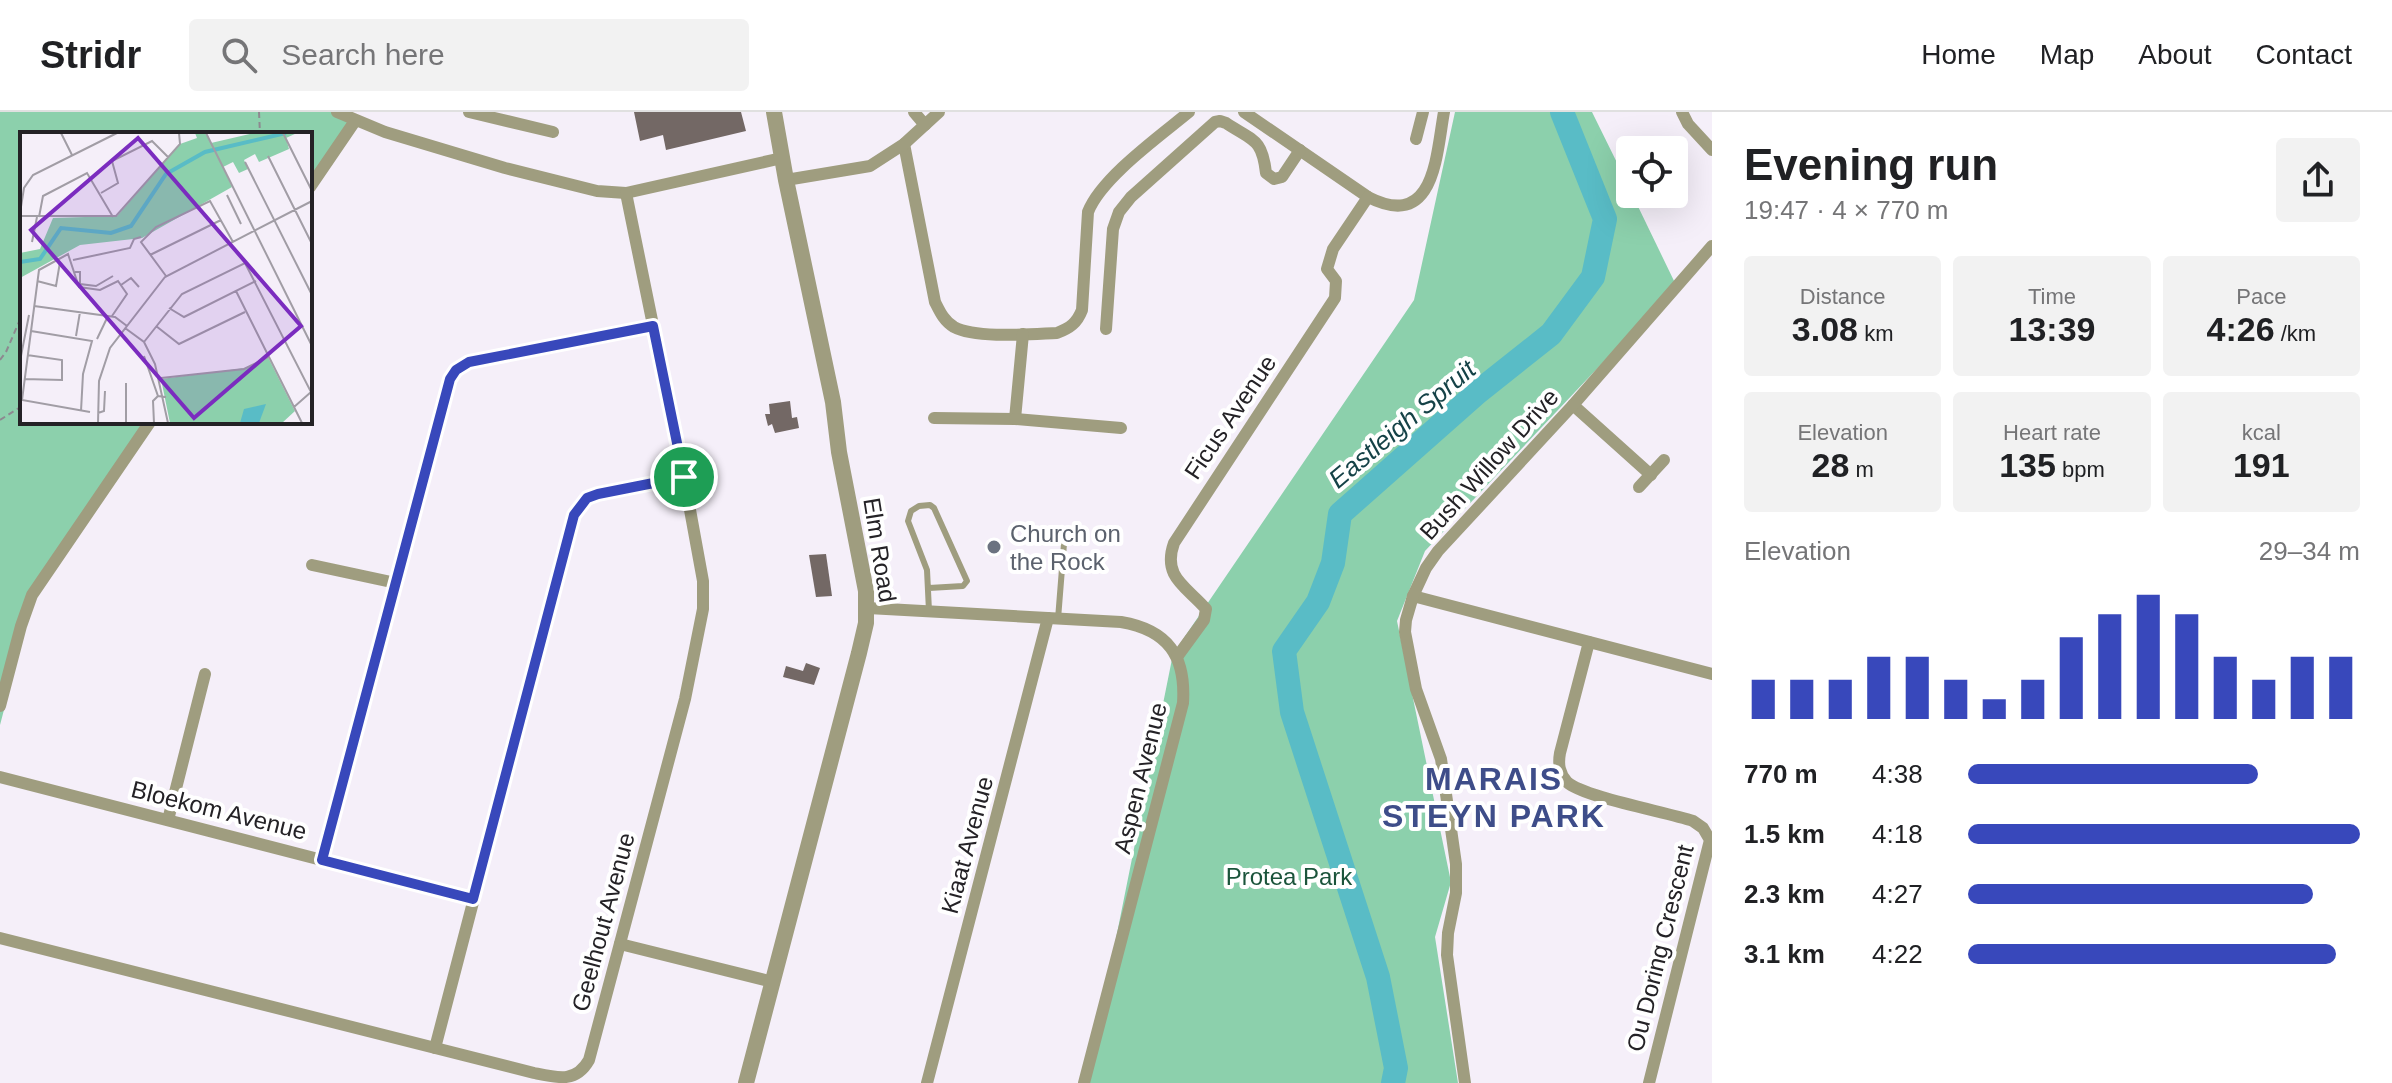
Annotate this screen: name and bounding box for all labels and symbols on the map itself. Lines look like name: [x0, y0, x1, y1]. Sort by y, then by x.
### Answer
inset map: [20, 132, 312, 424]
street label: Ficus Avenue: [1179, 350, 1281, 484]
water label: Eastleigh Spruit: [1323, 353, 1483, 494]
street label: Bush Willow Drive: [1414, 383, 1564, 545]
pin: [650, 443, 718, 511]
street label: Elm Road: [858, 496, 902, 604]
place label: Church on the Rock: [1010, 520, 1121, 575]
marker: Church on the Rock: [985, 538, 1003, 556]
street label: Aspen Avenue: [1108, 700, 1172, 856]
district label: MARAIS STEYN PARK: [1382, 761, 1606, 834]
street label: Kiaat Avenue: [936, 773, 998, 917]
street label: Bloekom Avenue: [129, 775, 309, 845]
street label: Geelhout Avenue: [566, 830, 640, 1014]
street label: Ou Doring Crescent: [1621, 842, 1699, 1054]
park label: Protea Park: [1226, 863, 1353, 890]

